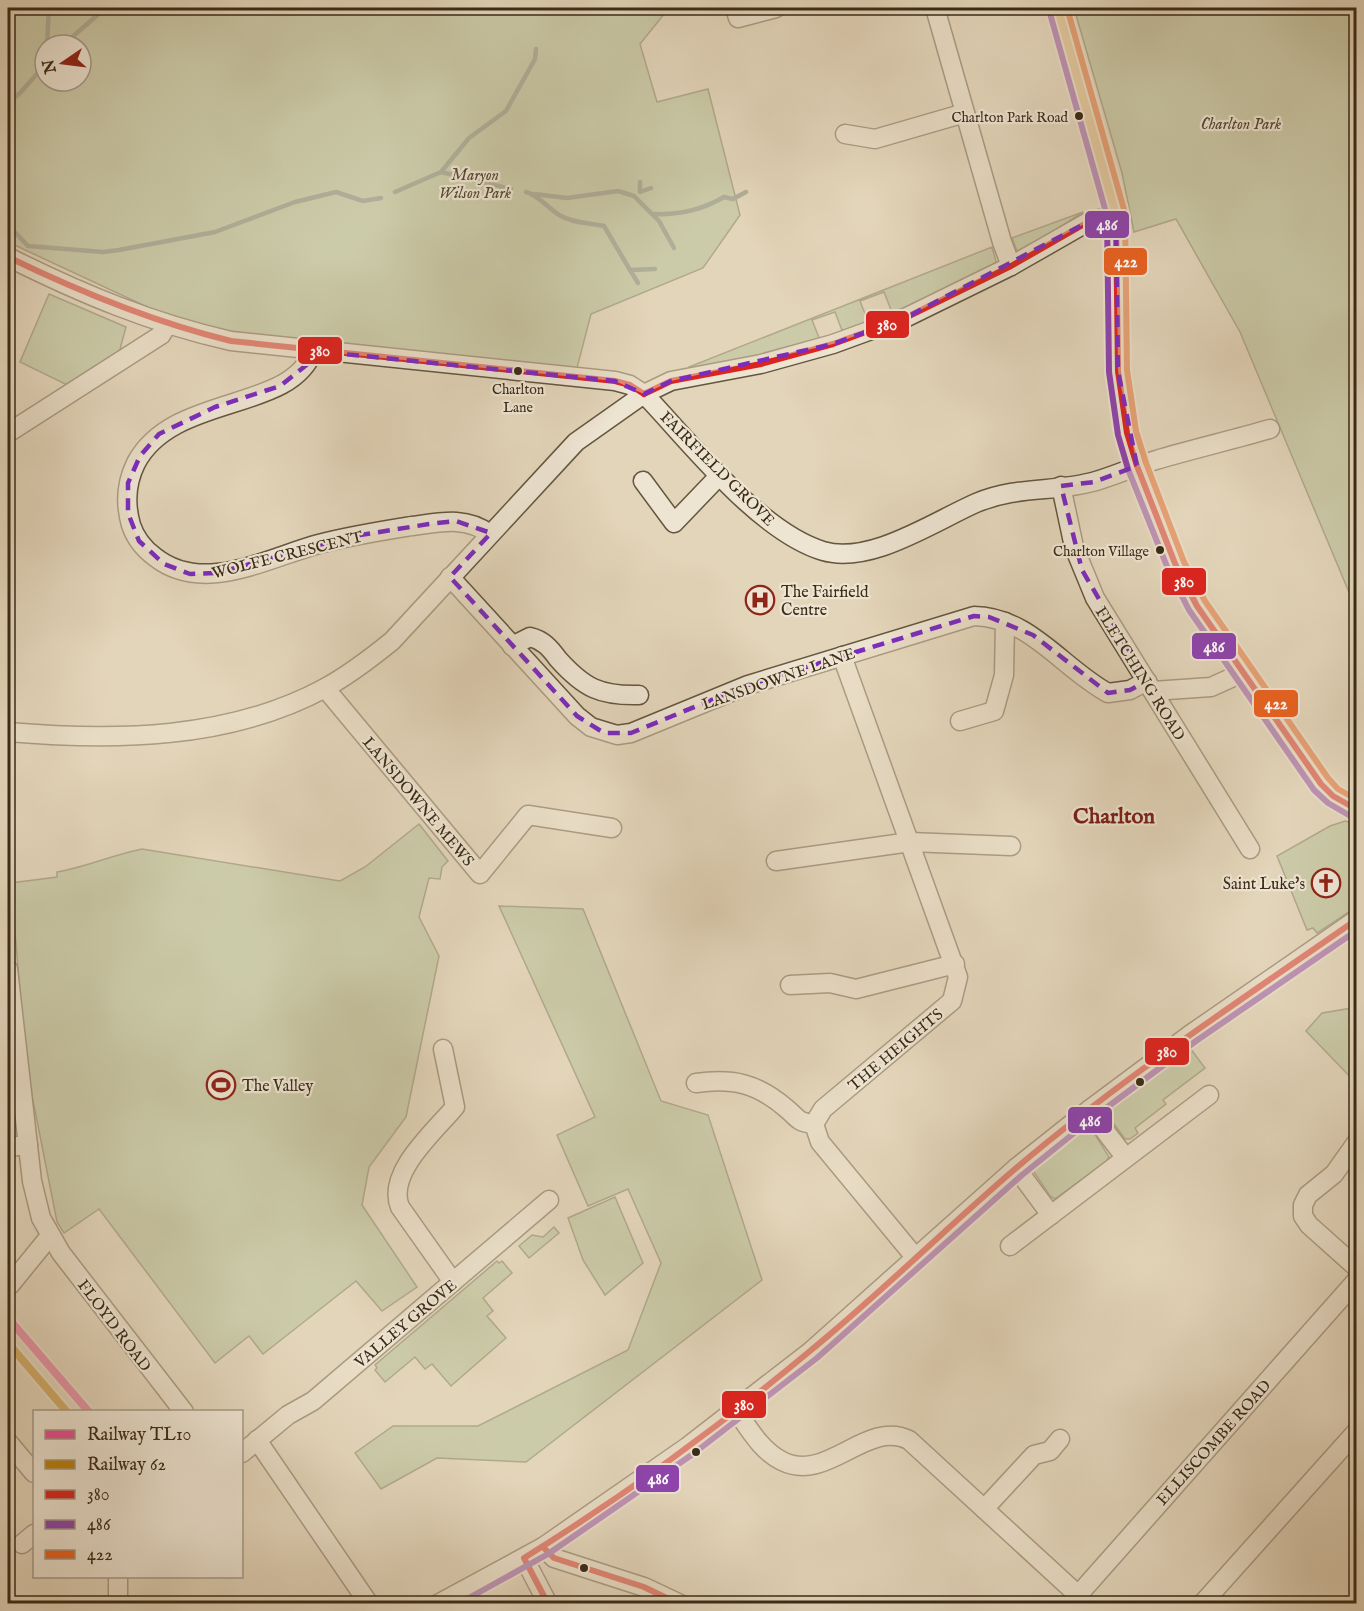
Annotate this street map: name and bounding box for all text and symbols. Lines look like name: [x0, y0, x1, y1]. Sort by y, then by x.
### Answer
north arrow: [33, 33, 93, 93]
text: N: [39, 57, 62, 76]
place label: Charlton Park Road: [951, 109, 1069, 127]
marker: Charlton Park Road: [1073, 110, 1085, 122]
park label: Charlton Park: [1201, 115, 1282, 135]
park label: Maryon Wilson Park: [439, 166, 512, 204]
line badge: 486: [1084, 210, 1130, 239]
text: 486: [1097, 216, 1119, 236]
line badge: 422: [1103, 247, 1148, 276]
text: 422: [1115, 253, 1138, 273]
line badge: 380: [865, 310, 910, 339]
text: 380: [877, 316, 897, 336]
line badge: 380: [297, 336, 343, 365]
text: 380: [310, 342, 330, 362]
marker: Charlton Lane: [512, 365, 524, 377]
place label: Charlton Lane: [492, 381, 545, 417]
street label: FAIRFIELD GROVE: [655, 408, 778, 531]
street label: WOLFE CRESCENT: [210, 527, 365, 584]
place label: Charlton Village: [1053, 543, 1150, 561]
marker: Charlton Village: [1154, 544, 1166, 556]
line badge: 380: [1161, 567, 1207, 596]
text: 380: [1174, 573, 1194, 593]
place label: The Fairfield Centre: [781, 583, 869, 621]
hospital icon: The Fairfield Centre: [744, 584, 776, 616]
street label: FLETCHING ROAD: [1090, 603, 1189, 745]
line badge: 486: [1191, 632, 1237, 660]
text: 486: [1204, 638, 1226, 658]
street label: LANSDOWNE LANE: [699, 644, 858, 716]
line badge: 422: [1253, 689, 1299, 718]
text: 422: [1265, 695, 1288, 715]
street label: LANSDOWNE MEWS: [357, 733, 478, 871]
district label: Charlton: [1073, 803, 1155, 831]
church icon: Saint Luke's: [1310, 867, 1342, 899]
place label: Saint Luke's: [1223, 875, 1305, 895]
street label: THE HEIGHTS: [845, 1005, 948, 1096]
line badge: 380: [1144, 1037, 1190, 1066]
text: 380: [1157, 1043, 1177, 1063]
sports icon: The Valley: [205, 1069, 237, 1101]
unlabelled marker: [1134, 1076, 1146, 1088]
place label: The Valley: [242, 1077, 313, 1097]
line badge: 486: [1067, 1106, 1113, 1134]
text: 486: [1080, 1112, 1102, 1132]
street label: FLOYD ROAD: [72, 1276, 155, 1376]
street label: VALLEY GROVE: [350, 1276, 462, 1374]
street label: ELLISCOMBE ROAD: [1153, 1376, 1276, 1510]
line badge: 380: [721, 1390, 767, 1419]
text: 380: [734, 1396, 754, 1416]
legend: [33, 1410, 243, 1578]
text: Railway TL10: [87, 1424, 191, 1447]
unlabelled marker: [690, 1446, 702, 1458]
text: Railway 62: [87, 1454, 166, 1477]
line badge: 486: [635, 1464, 680, 1493]
text: 486: [648, 1470, 670, 1490]
text: 380: [87, 1484, 110, 1507]
text: 486: [87, 1514, 111, 1537]
text: 422: [87, 1544, 113, 1567]
unlabelled marker: [578, 1562, 590, 1574]

